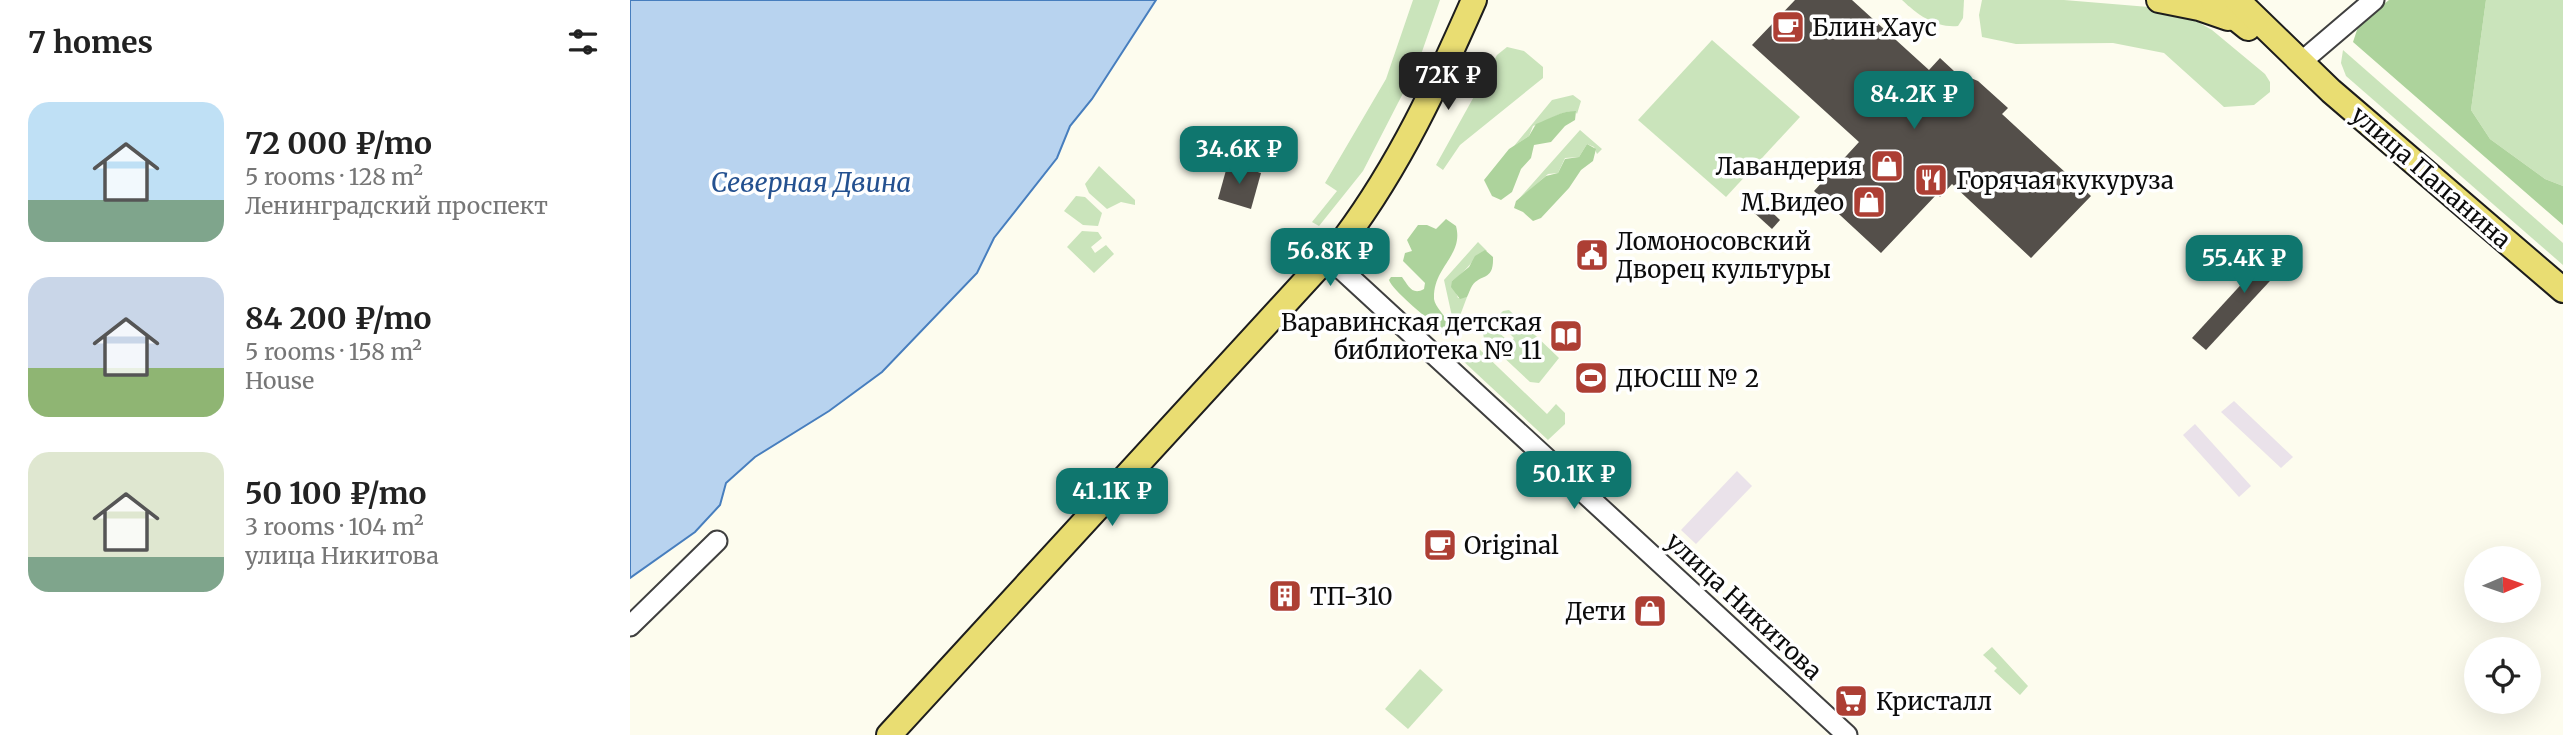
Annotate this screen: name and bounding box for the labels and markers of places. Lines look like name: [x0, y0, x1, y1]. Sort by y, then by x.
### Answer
cafe icon: Блин Хаус: [1769, 8, 1807, 46]
place label: Блин Хаус: [1812, 12, 1937, 43]
pin: 72K ₽: [1399, 52, 1497, 112]
pin: 84.2K ₽: [1849, 72, 1979, 131]
pin: 34.6K ₽: [1174, 127, 1304, 186]
shop icon: Лавандерия: [1868, 147, 1906, 185]
place label: Лавандерия: [1715, 151, 1862, 182]
restaurant icon: Горячая кукуруза: [1912, 161, 1950, 199]
place label: Горячая кукуруза: [1956, 165, 2174, 196]
shop icon: М.Видео: [1850, 183, 1888, 221]
place label: М.Видео: [1741, 187, 1844, 218]
place label: Ломоносовский Дворец культуры: [1616, 226, 1831, 285]
pin: 56.8K ₽: [1265, 229, 1395, 288]
public building icon: Ломоносовский Дворец культуры: [1573, 236, 1611, 274]
pin: 55.4K ₽: [2179, 236, 2309, 295]
place label: Варавинская детская библиотека № 11: [1281, 307, 1542, 366]
library icon: Варавинская детская библиотека № 11: [1547, 317, 1585, 355]
sports icon: ДЮСШ № 2: [1572, 359, 1610, 397]
place label: ДЮСШ № 2: [1616, 363, 1759, 394]
pin: 50.1K ₽: [1509, 452, 1639, 511]
pin: 41.1K ₽: [1047, 468, 1177, 528]
cafe icon: Original: [1421, 526, 1459, 564]
place label: Original: [1464, 530, 1559, 561]
building icon: ТП-310: [1266, 577, 1304, 615]
place label: ТП-310: [1310, 581, 1393, 612]
shop icon: Дети: [1631, 592, 1669, 630]
place label: Дети: [1565, 596, 1626, 627]
supermarket icon: Кристалл: [1832, 682, 1870, 720]
place label: Кристалл: [1876, 686, 1992, 717]

